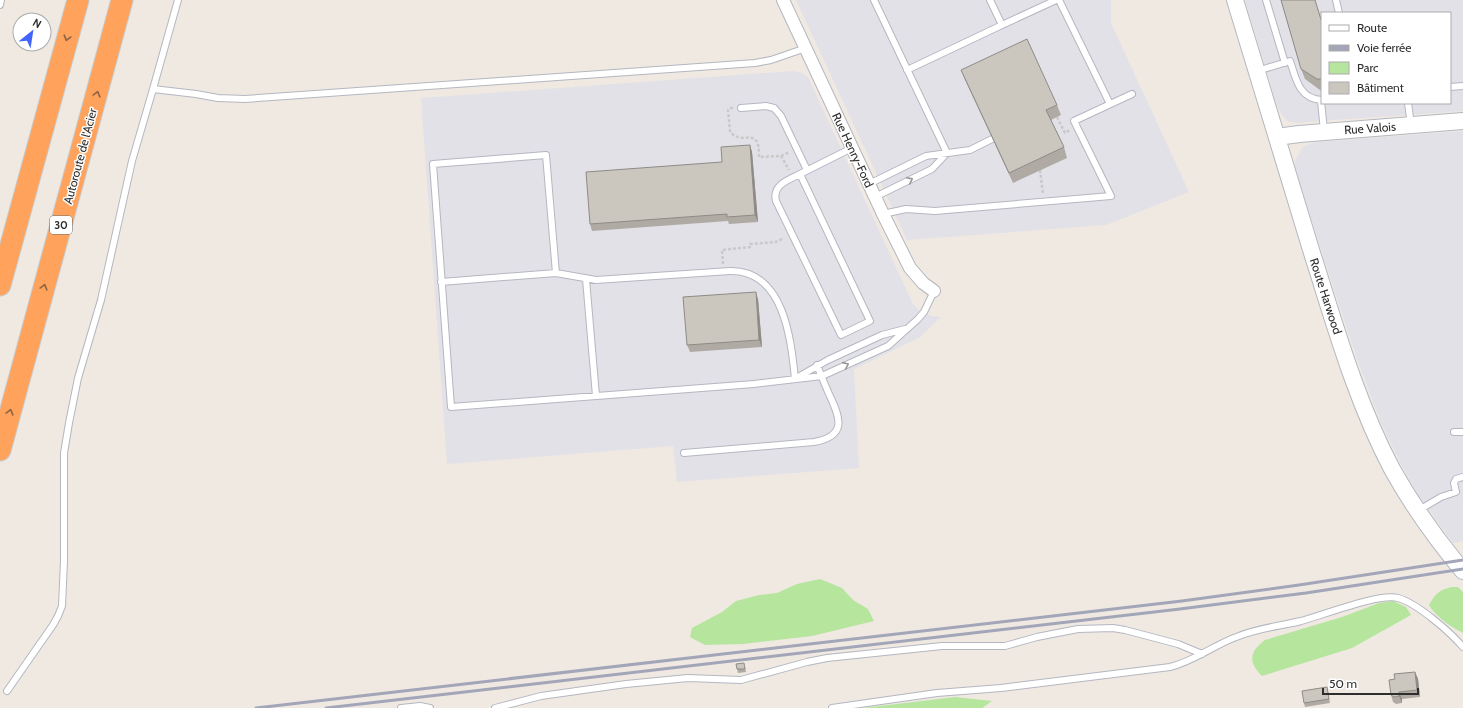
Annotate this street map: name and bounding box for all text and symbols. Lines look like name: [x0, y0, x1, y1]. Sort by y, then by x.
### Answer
north arrow: [12, 12, 52, 52]
legend: [1321, 12, 1451, 104]
text: N: [30, 15, 44, 31]
text: Route: [1357, 20, 1387, 35]
one-way arrow: [64, 34, 72, 41]
text: Voie ferrée: [1357, 40, 1411, 55]
text: Parc: [1357, 60, 1379, 75]
text: Bâtiment: [1357, 80, 1404, 95]
one-way arrow: [92, 91, 101, 98]
street label: Autoroute de l'Acier: [60, 106, 100, 205]
street label: Rue Henry-Ford: [829, 110, 877, 190]
street label: Rue Valois: [1344, 119, 1396, 137]
one-way arrow: [906, 177, 913, 185]
road number: 30: [50, 216, 72, 234]
street label: Route Harwood: [1307, 256, 1345, 336]
one-way arrow: [39, 284, 48, 291]
one-way arrow: [841, 362, 849, 370]
one-way arrow: [5, 409, 14, 416]
scale bar: [1323, 670, 1418, 696]
text: 50 m: [1329, 676, 1357, 691]

